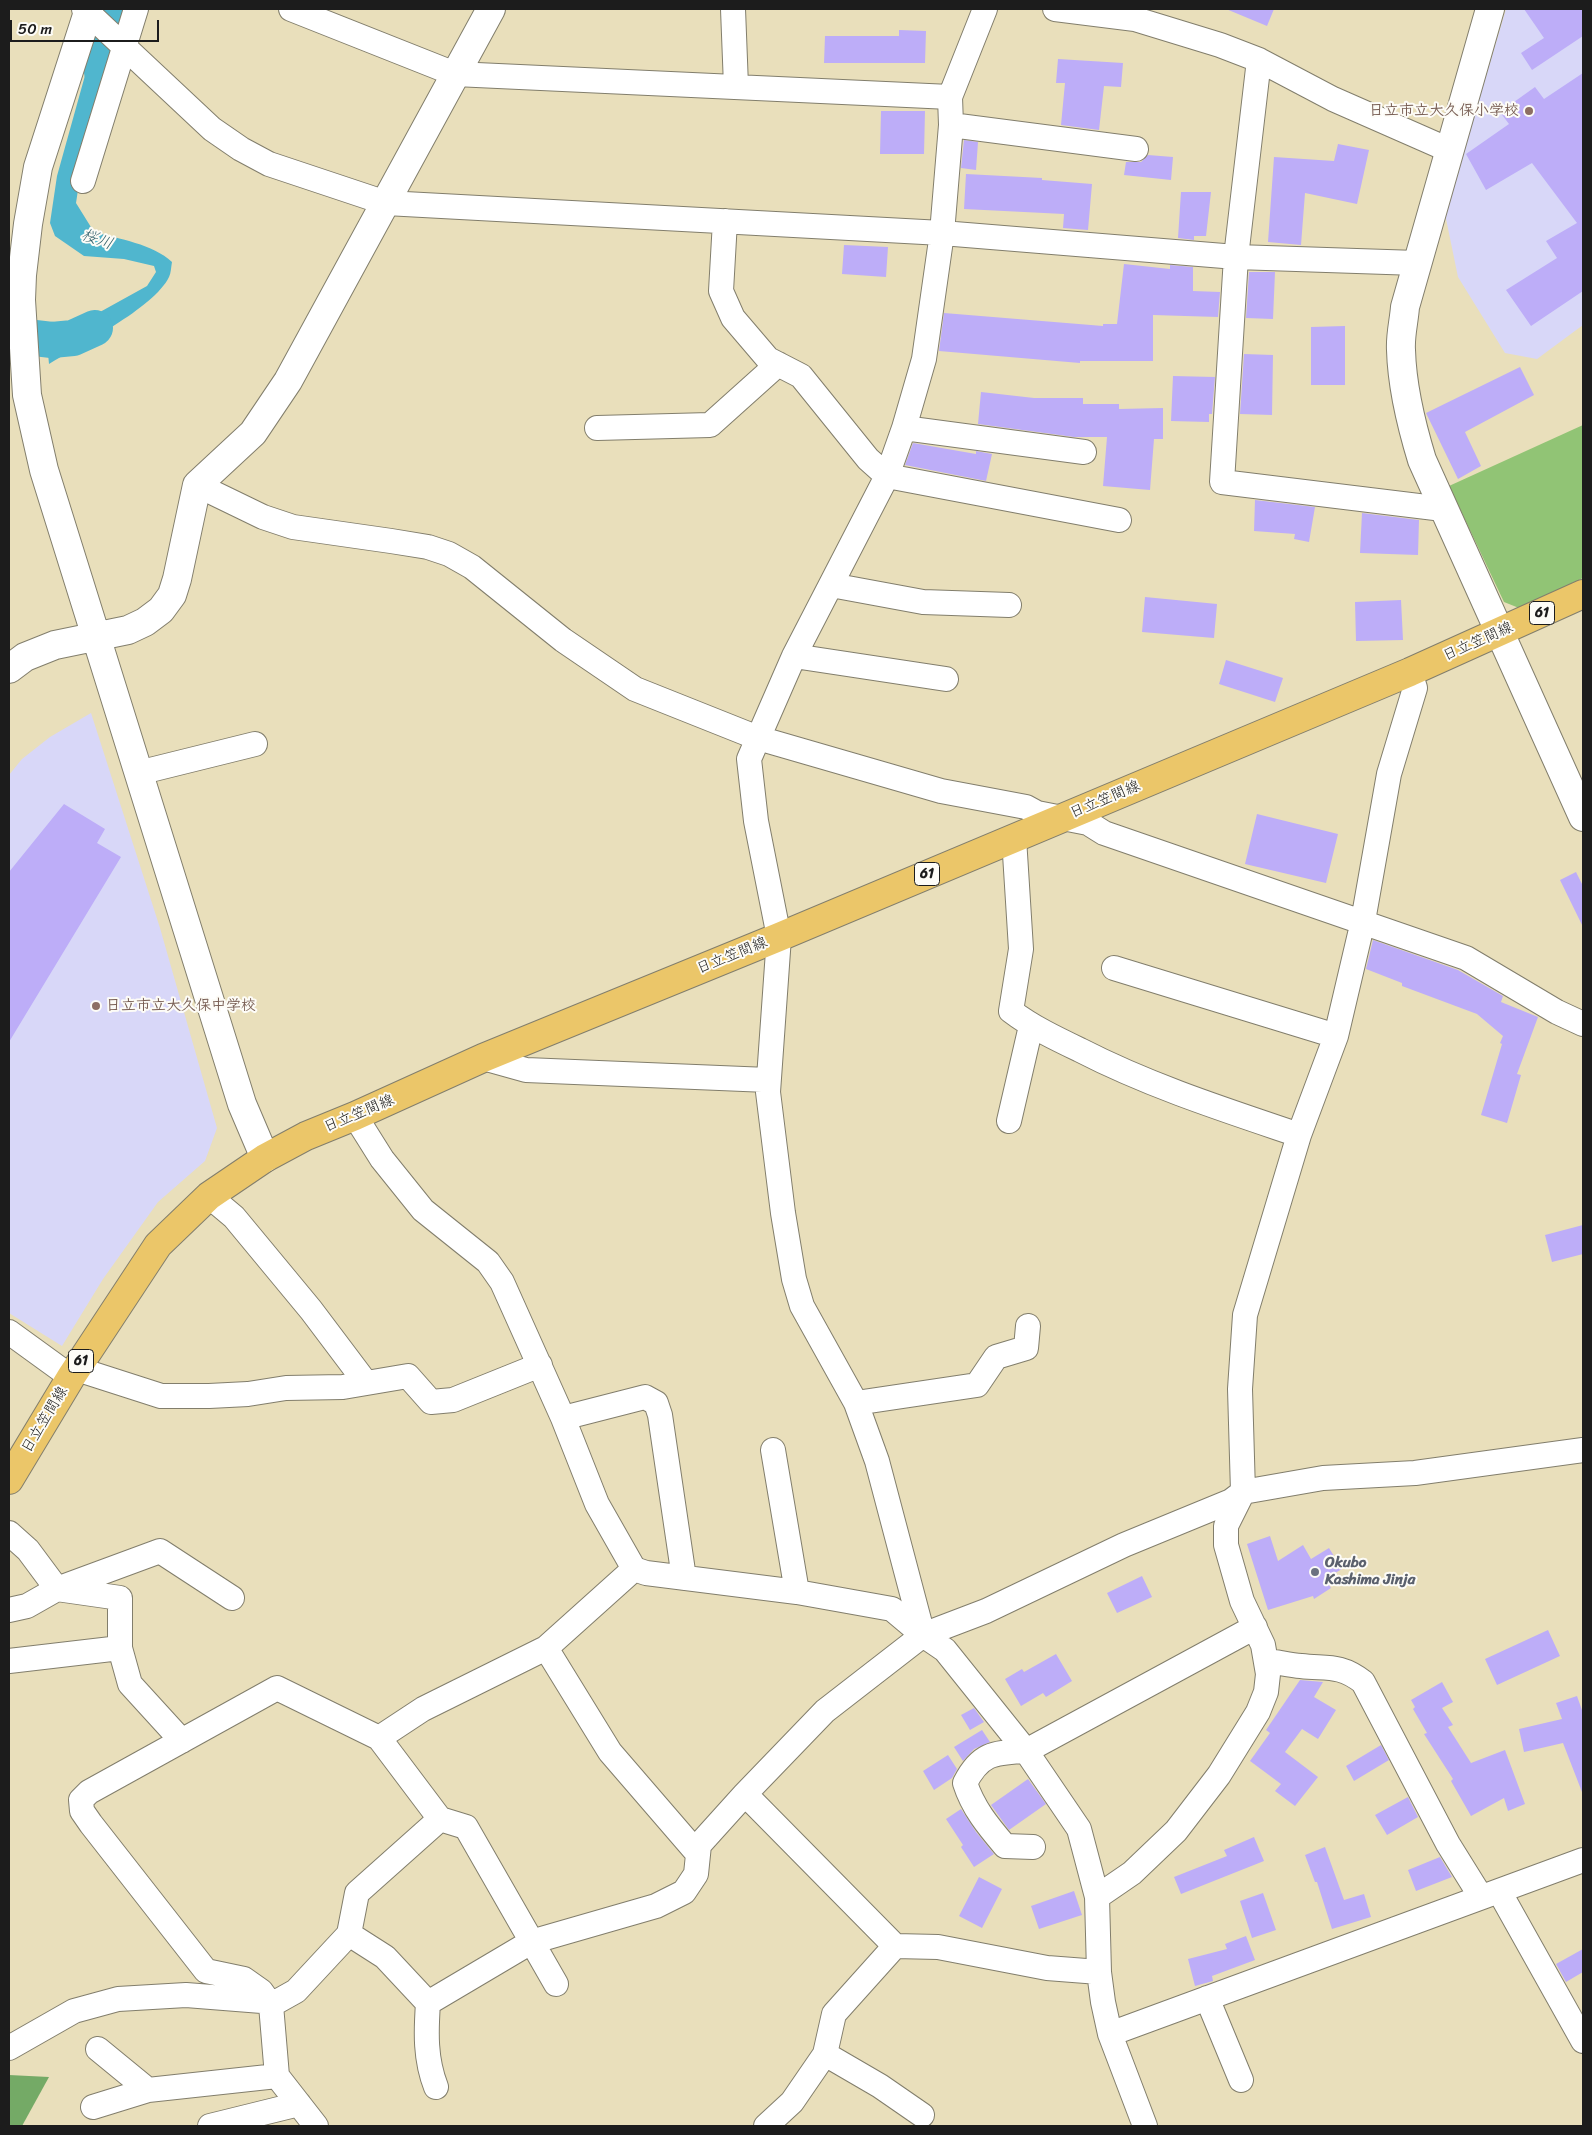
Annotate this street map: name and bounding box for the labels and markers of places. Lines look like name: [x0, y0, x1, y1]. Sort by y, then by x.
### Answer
place label: 日立市立大久保小学校: [1369, 102, 1519, 120]
marker: 日立市立大久保小学校: [1523, 105, 1535, 117]
place label: 日立市立大久保中学校: [106, 997, 256, 1015]
marker: 日立市立大久保中学校: [90, 1000, 102, 1012]
place label: Okubo Kashima Jinja: [1325, 1554, 1415, 1589]
marker: Okubo Kashima Jinja: [1309, 1566, 1321, 1578]

